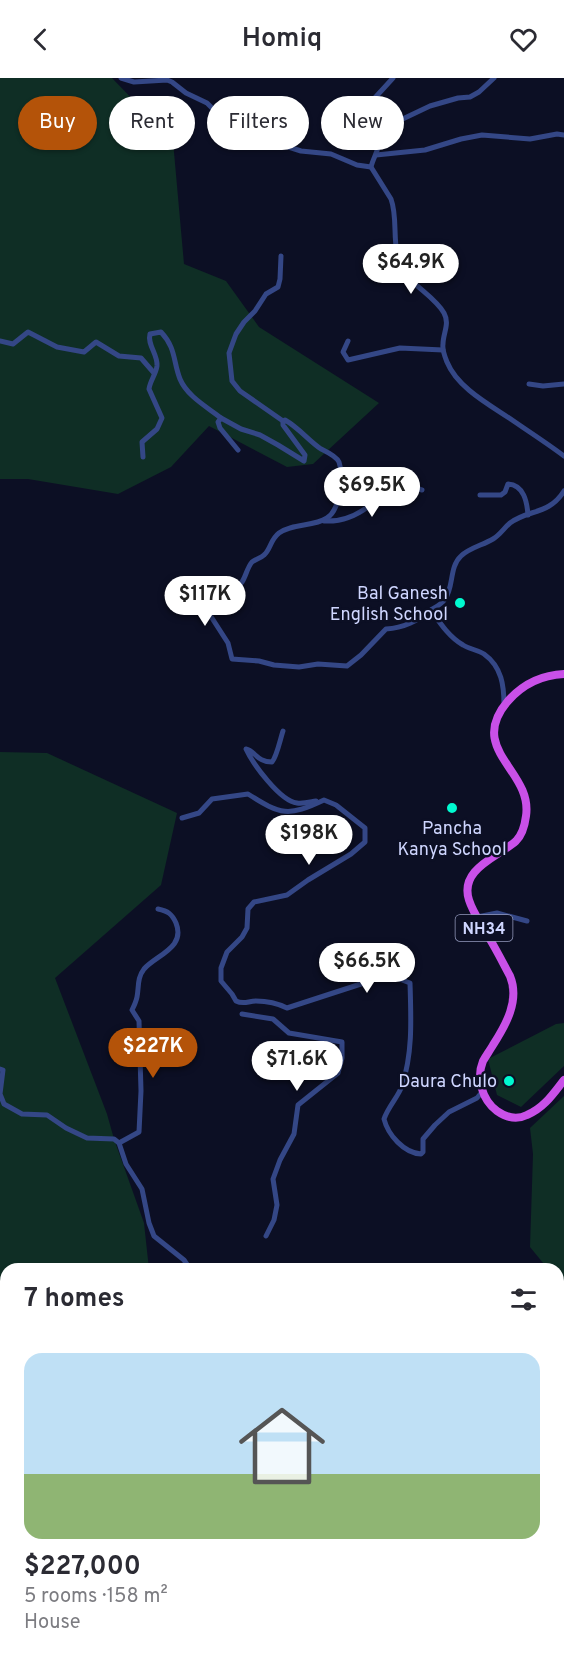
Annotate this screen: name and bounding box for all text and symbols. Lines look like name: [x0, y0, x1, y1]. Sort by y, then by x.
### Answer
text: Homiq: [242, 22, 322, 56]
icon: back: [24, 23, 57, 56]
icon: heart: [507, 23, 540, 56]
chip: Buy: [18, 96, 97, 150]
chip: Rent: [109, 96, 195, 150]
chip: Filters: [207, 96, 309, 150]
chip: New: [321, 96, 404, 150]
pin: $64.9K: [362, 244, 460, 295]
text: $64.9K: [377, 250, 445, 276]
pin: $69.5K: [323, 467, 421, 518]
text: $69.5K: [338, 473, 406, 499]
pin: $117K: [163, 576, 247, 627]
text: $117K: [179, 582, 231, 608]
place label: Bal Ganesh English School: [330, 583, 448, 627]
marker: Bal Ganesh English School: [453, 596, 467, 610]
marker: Pancha Kanya School: [445, 801, 459, 815]
pin: $198K: [267, 815, 351, 866]
place label: Pancha Kanya School: [397, 818, 507, 862]
text: $198K: [279, 821, 339, 847]
road number: NH34: [456, 915, 512, 941]
pin: $66.5K: [318, 943, 416, 994]
text: $66.5K: [333, 949, 401, 975]
pin: $227K: [111, 1028, 195, 1079]
text: $227K: [122, 1034, 184, 1060]
pin: $71.6K: [248, 1041, 346, 1092]
text: $71.6K: [266, 1047, 328, 1073]
place label: Daura Chulo: [398, 1071, 497, 1094]
marker: Daura Chulo: [502, 1074, 516, 1088]
text: 7 homes: [24, 1283, 124, 1316]
icon: filters: [507, 1283, 540, 1316]
icon: home: [228, 1392, 336, 1500]
text: $227,000: [24, 1551, 141, 1584]
text: 5 rooms · 158 m²: [24, 1584, 168, 1610]
text: House: [24, 1610, 80, 1636]

